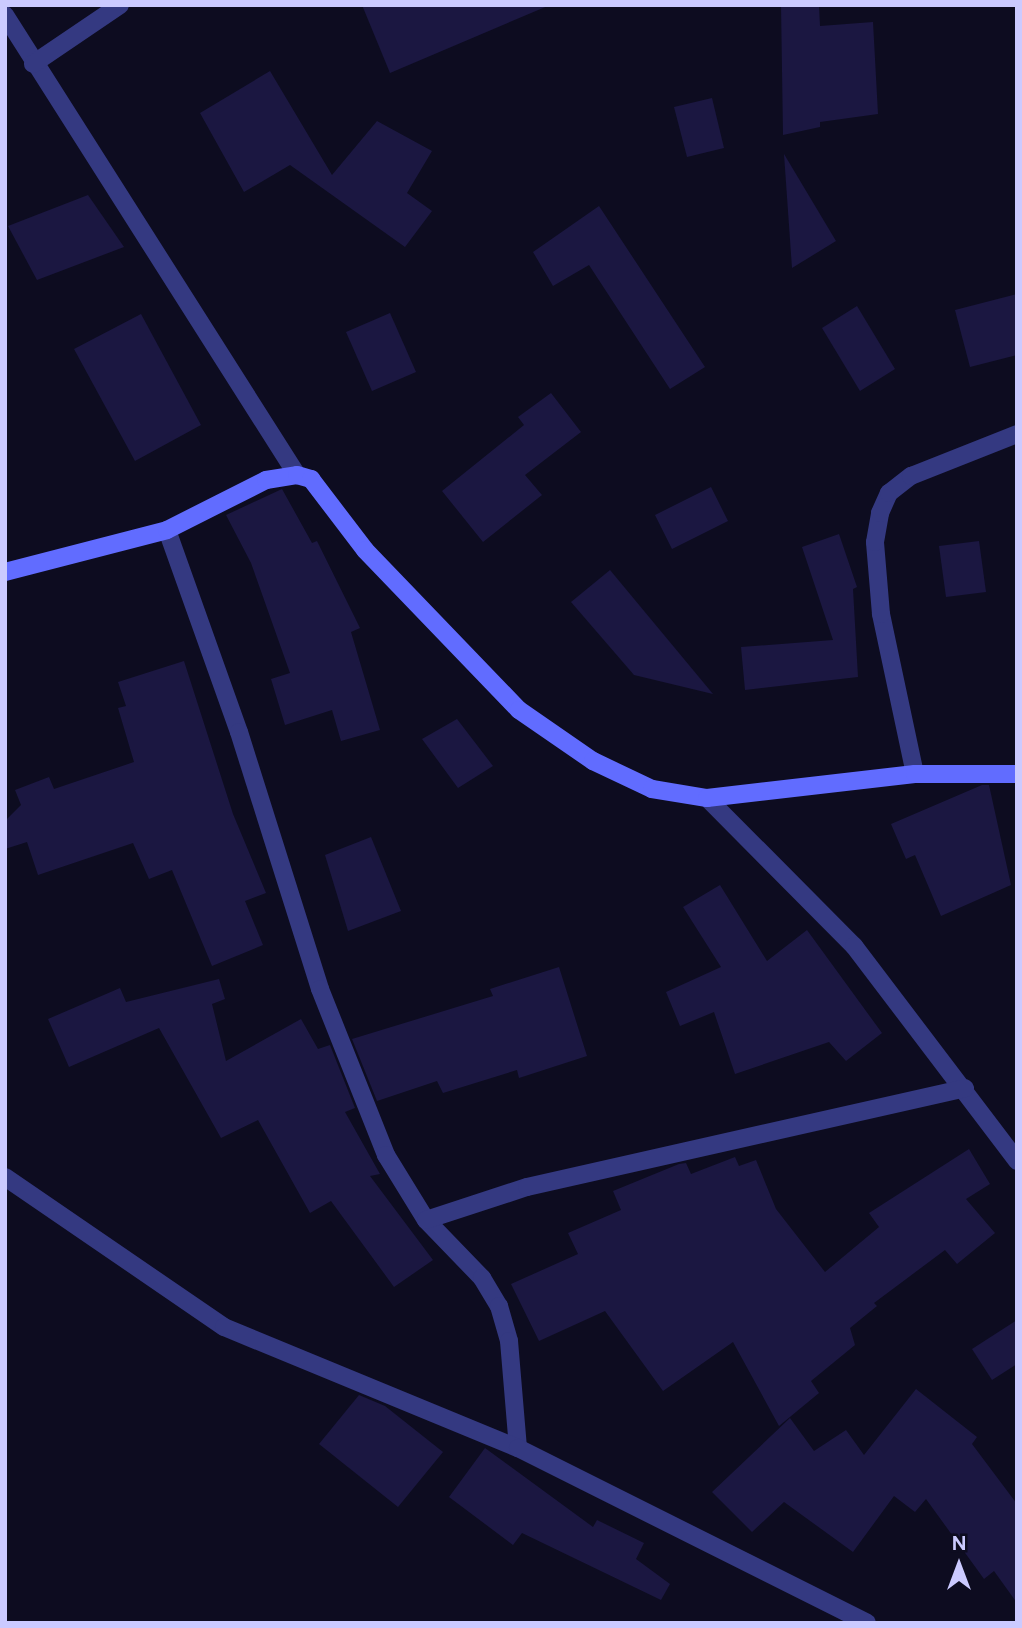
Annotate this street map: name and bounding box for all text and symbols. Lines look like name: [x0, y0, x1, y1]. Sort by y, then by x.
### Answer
north arrow: [924, 1530, 994, 1600]
text: N: [952, 1532, 966, 1555]

